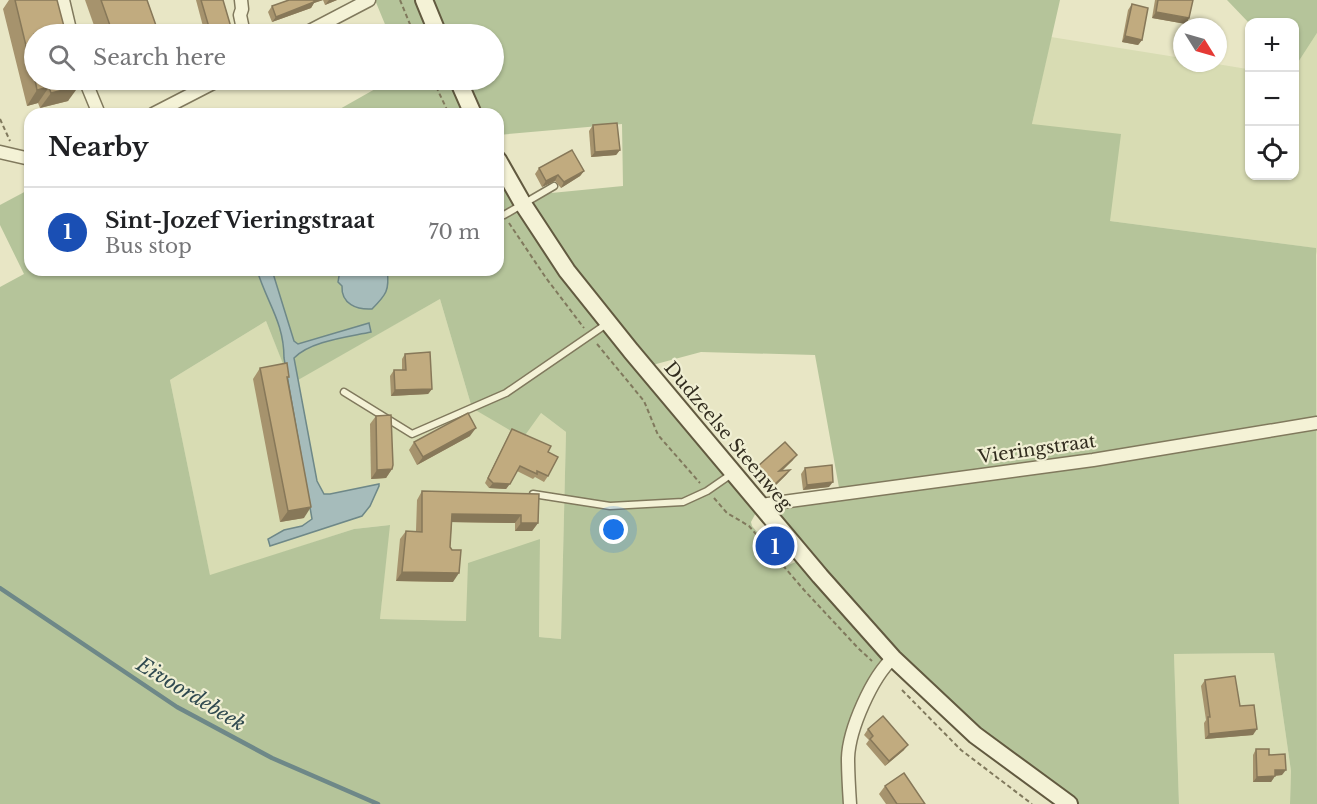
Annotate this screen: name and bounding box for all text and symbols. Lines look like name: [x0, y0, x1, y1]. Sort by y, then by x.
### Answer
north arrow: [1173, 18, 1227, 72]
map controls: [1245, 18, 1299, 180]
button: +: [1245, 18, 1299, 72]
search box: [24, 24, 504, 90]
icon: search: [45, 41, 78, 74]
text: Search here: [93, 44, 226, 71]
button: −: [1245, 72, 1299, 126]
button: locate: [1245, 126, 1299, 180]
text: Nearby: [48, 131, 149, 163]
text: Sint-Jozef Vieringstraat: [105, 207, 375, 234]
text: 1: [63, 220, 72, 244]
text: 70 m: [428, 220, 480, 244]
text: Bus stop: [105, 234, 192, 258]
street label: Dudzeelse Steenweg: [659, 357, 797, 515]
street label: Vieringstraat: [976, 430, 1097, 468]
your location: [599, 515, 628, 544]
pin: 1: [756, 524, 794, 568]
water label: Eivoordebeek: [131, 652, 250, 736]

